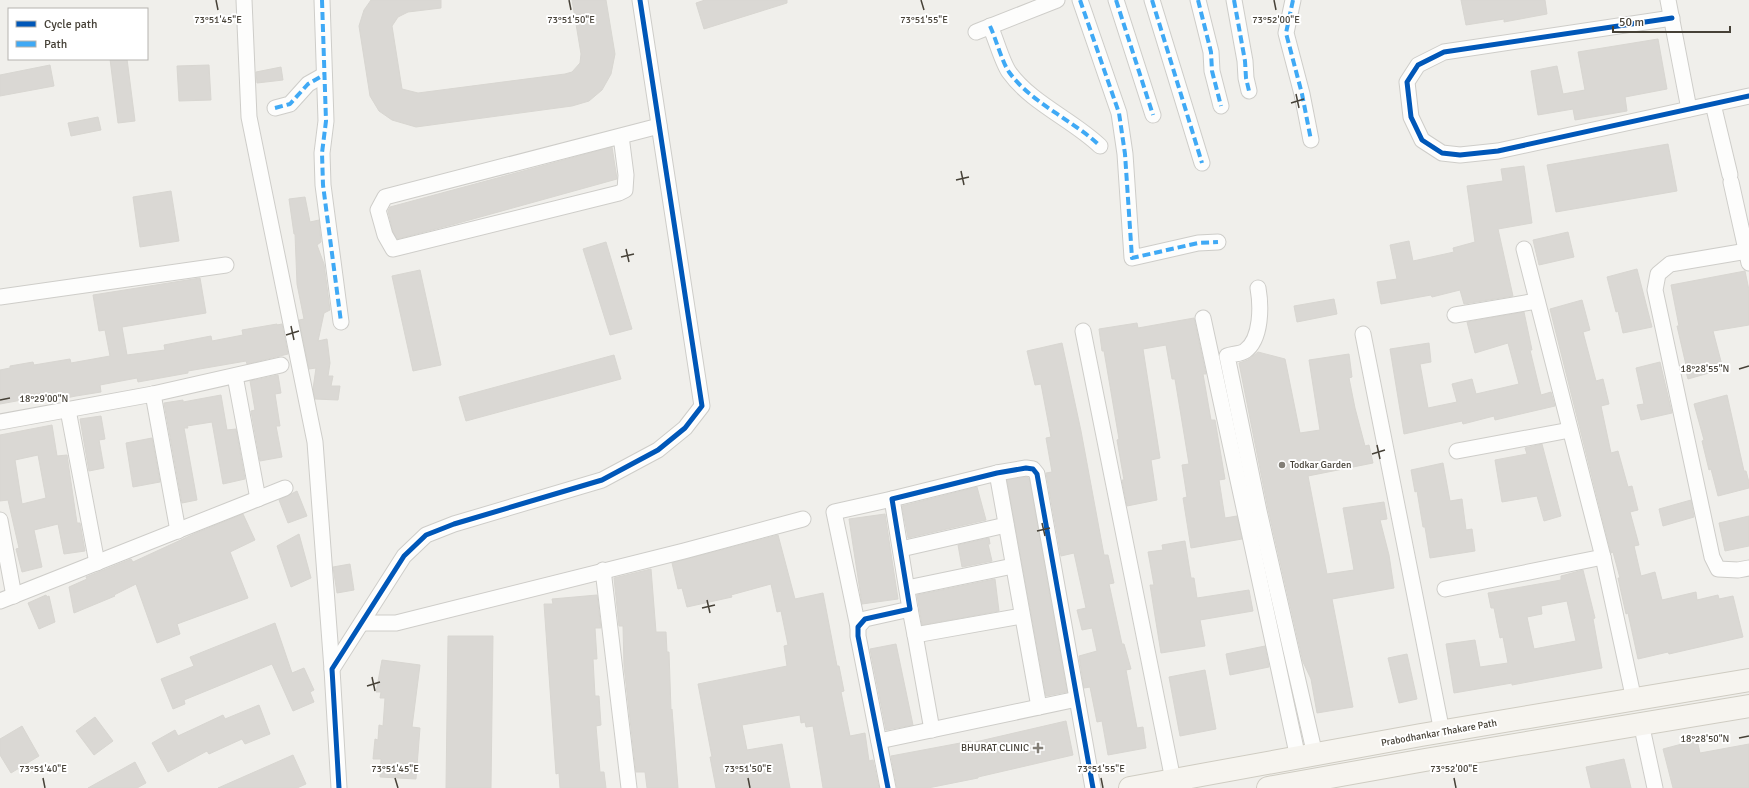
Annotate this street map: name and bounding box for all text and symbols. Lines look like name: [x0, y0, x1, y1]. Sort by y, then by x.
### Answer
legend: [8, 8, 148, 60]
scale bar: [1613, 8, 1730, 34]
text: 73°51'45"E: [194, 14, 242, 26]
text: 73°51'50"E: [547, 14, 595, 26]
text: 73°51'55"E: [900, 14, 948, 26]
text: 73°52'00"E: [1252, 14, 1300, 26]
text: 50 m: [1619, 15, 1644, 30]
text: Cycle path: [44, 17, 97, 32]
text: Path: [44, 37, 67, 52]
text: 18°28'55"N: [1681, 363, 1729, 375]
text: 18°29'00"N: [20, 393, 68, 405]
place label: Todkar Garden: [1290, 459, 1351, 471]
marker: Todkar Garden: [1277, 460, 1287, 470]
street label: Prabodhankar Thakare Path: [1380, 717, 1498, 749]
text: 18°28'50"N: [1681, 733, 1729, 745]
place label: BHURAT CLINIC: [961, 742, 1029, 754]
marker: BHURAT CLINIC: [1032, 742, 1044, 754]
text: 73°51'40"E: [19, 763, 67, 775]
text: 73°51'45"E: [371, 763, 419, 775]
text: 73°51'50"E: [724, 763, 772, 775]
text: 73°51'55"E: [1077, 763, 1125, 775]
text: 73°52'00"E: [1430, 763, 1478, 775]

